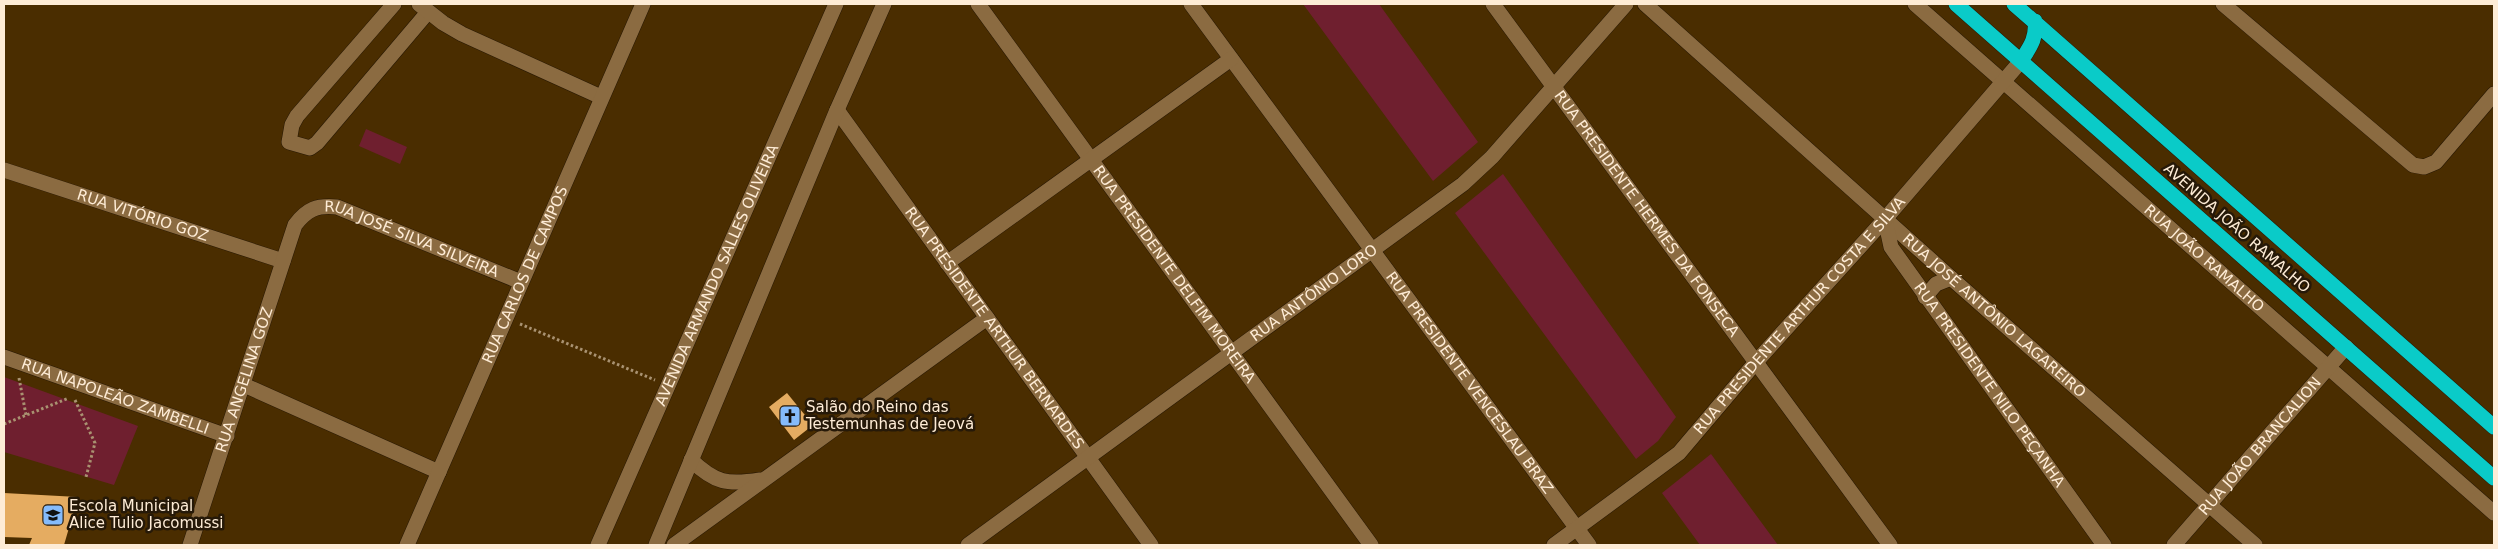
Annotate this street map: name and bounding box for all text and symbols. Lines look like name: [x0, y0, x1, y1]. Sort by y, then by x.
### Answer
street label: RUA PRESIDENTE HERMES DA FONSECA: [1551, 87, 1744, 341]
street label: AVENIDA ARMANDO SALLES OLIVEIRA: [651, 141, 782, 409]
street label: AVENIDA JOÃO RAMALHO: [2160, 159, 2315, 297]
street label: RUA PRESIDENTE DELFIM MOREIRA: [1089, 162, 1260, 387]
street label: RUA CARLOS DE CAMPOS: [478, 183, 571, 366]
street label: RUA VITÓRIO GOZ: [75, 185, 211, 245]
street label: RUA PRESIDENTE ARTHUR COSTA E SILVA: [1690, 193, 1910, 438]
street label: RUA JOSÉ SILVA SILVEIRA: [324, 197, 502, 281]
street label: RUA JOÃO RAMALHO: [2140, 201, 2268, 316]
street label: RUA PRESIDENTE ARTHUR BERNARDES: [901, 204, 1088, 453]
street label: RUA JOSÉ ANTÔNIO LAGAREIRO: [1899, 230, 2090, 401]
street label: RUA ANTÔNIO LORO: [1247, 240, 1381, 345]
street label: RUA PRESIDENTE VENCESLAU BRAZ: [1382, 268, 1557, 497]
street label: RUA PRESIDENTE NILO PEÇANHA: [1910, 279, 2069, 491]
street label: RUA ANGELINA GOZ: [212, 305, 276, 455]
street label: RUA NAPOLEÃO ZAMBELLI: [19, 355, 211, 438]
street label: RUA JOÃO BRANCALION: [2195, 373, 2325, 519]
place label: Salão do Reino das Testemunhas de Jeová: [805, 398, 974, 433]
church icon: Salão do Reino das Testemunhas de Jeová: [778, 404, 802, 428]
place label: Escola Municipal Alice Tulio Jacomussi: [69, 497, 223, 532]
school or university icon: Escola Municipal Alice Tulio Jacomussi: [41, 503, 65, 527]

